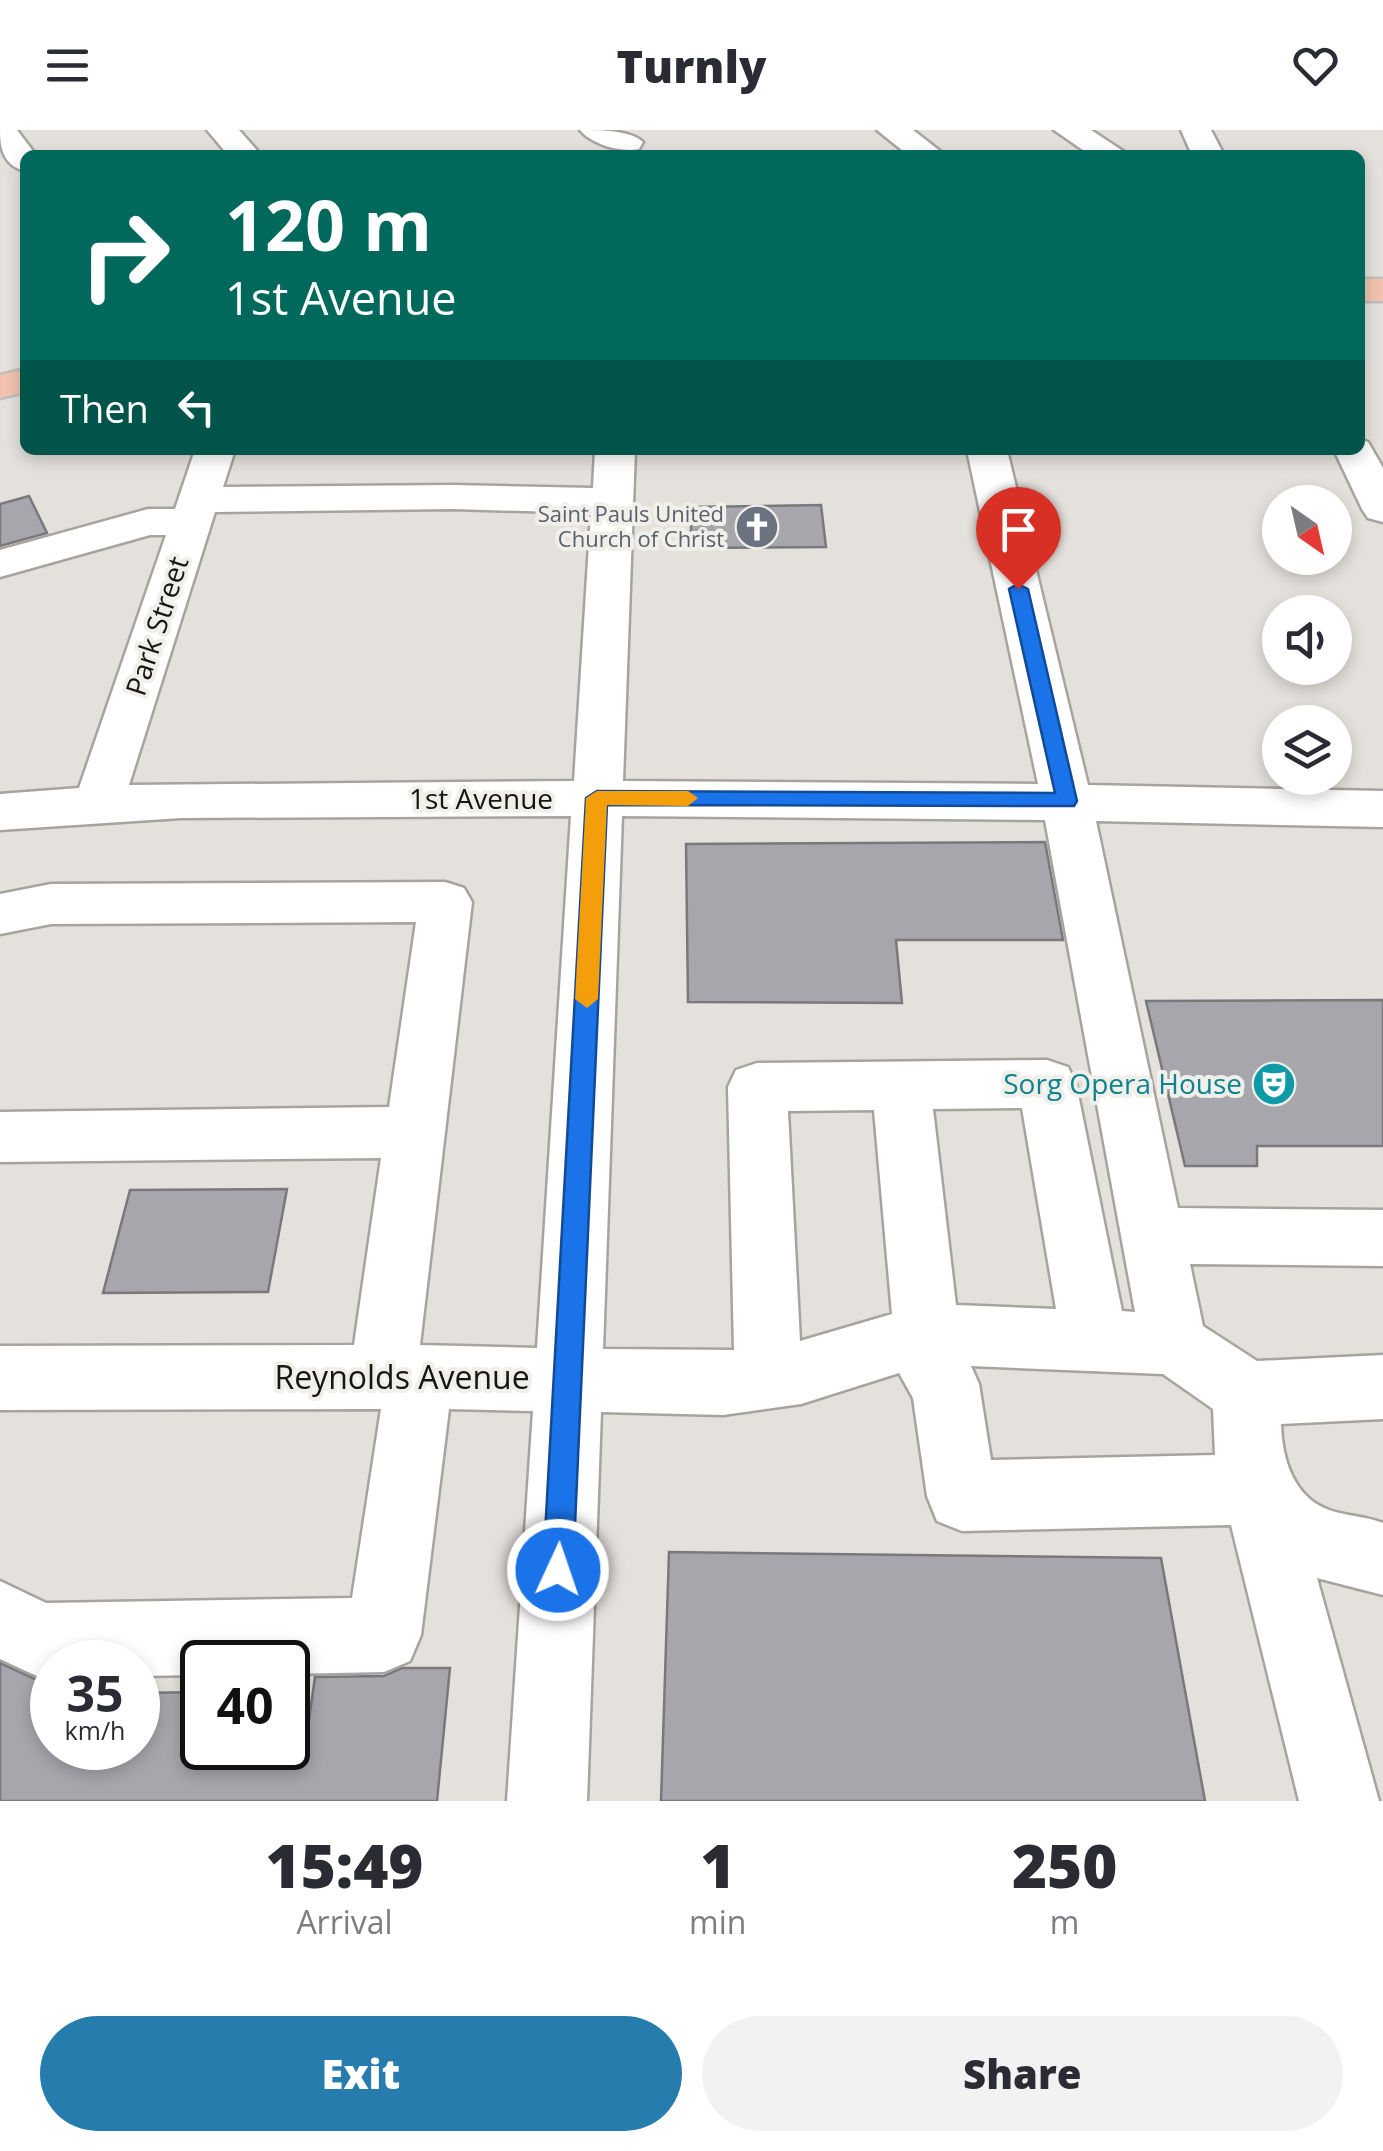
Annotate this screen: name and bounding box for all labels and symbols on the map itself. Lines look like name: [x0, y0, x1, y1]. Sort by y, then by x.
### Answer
north arrow: [1262, 485, 1352, 575]
pin: [976, 487, 1061, 590]
place label: Saint Pauls United Church of Christ: [538, 498, 724, 553]
church icon: Saint Pauls United Church of Christ: [734, 504, 780, 550]
street label: Park Street: [116, 551, 196, 700]
street label: 1st Avenue: [409, 779, 553, 817]
theatre icon: Sorg Opera House: [1251, 1061, 1297, 1107]
place label: Sorg Opera House: [1003, 1064, 1242, 1102]
street label: Reynolds Avenue: [274, 1355, 530, 1398]
position arrow: [506, 1518, 610, 1622]
speed limit sign: 40: [180, 1640, 310, 1770]

